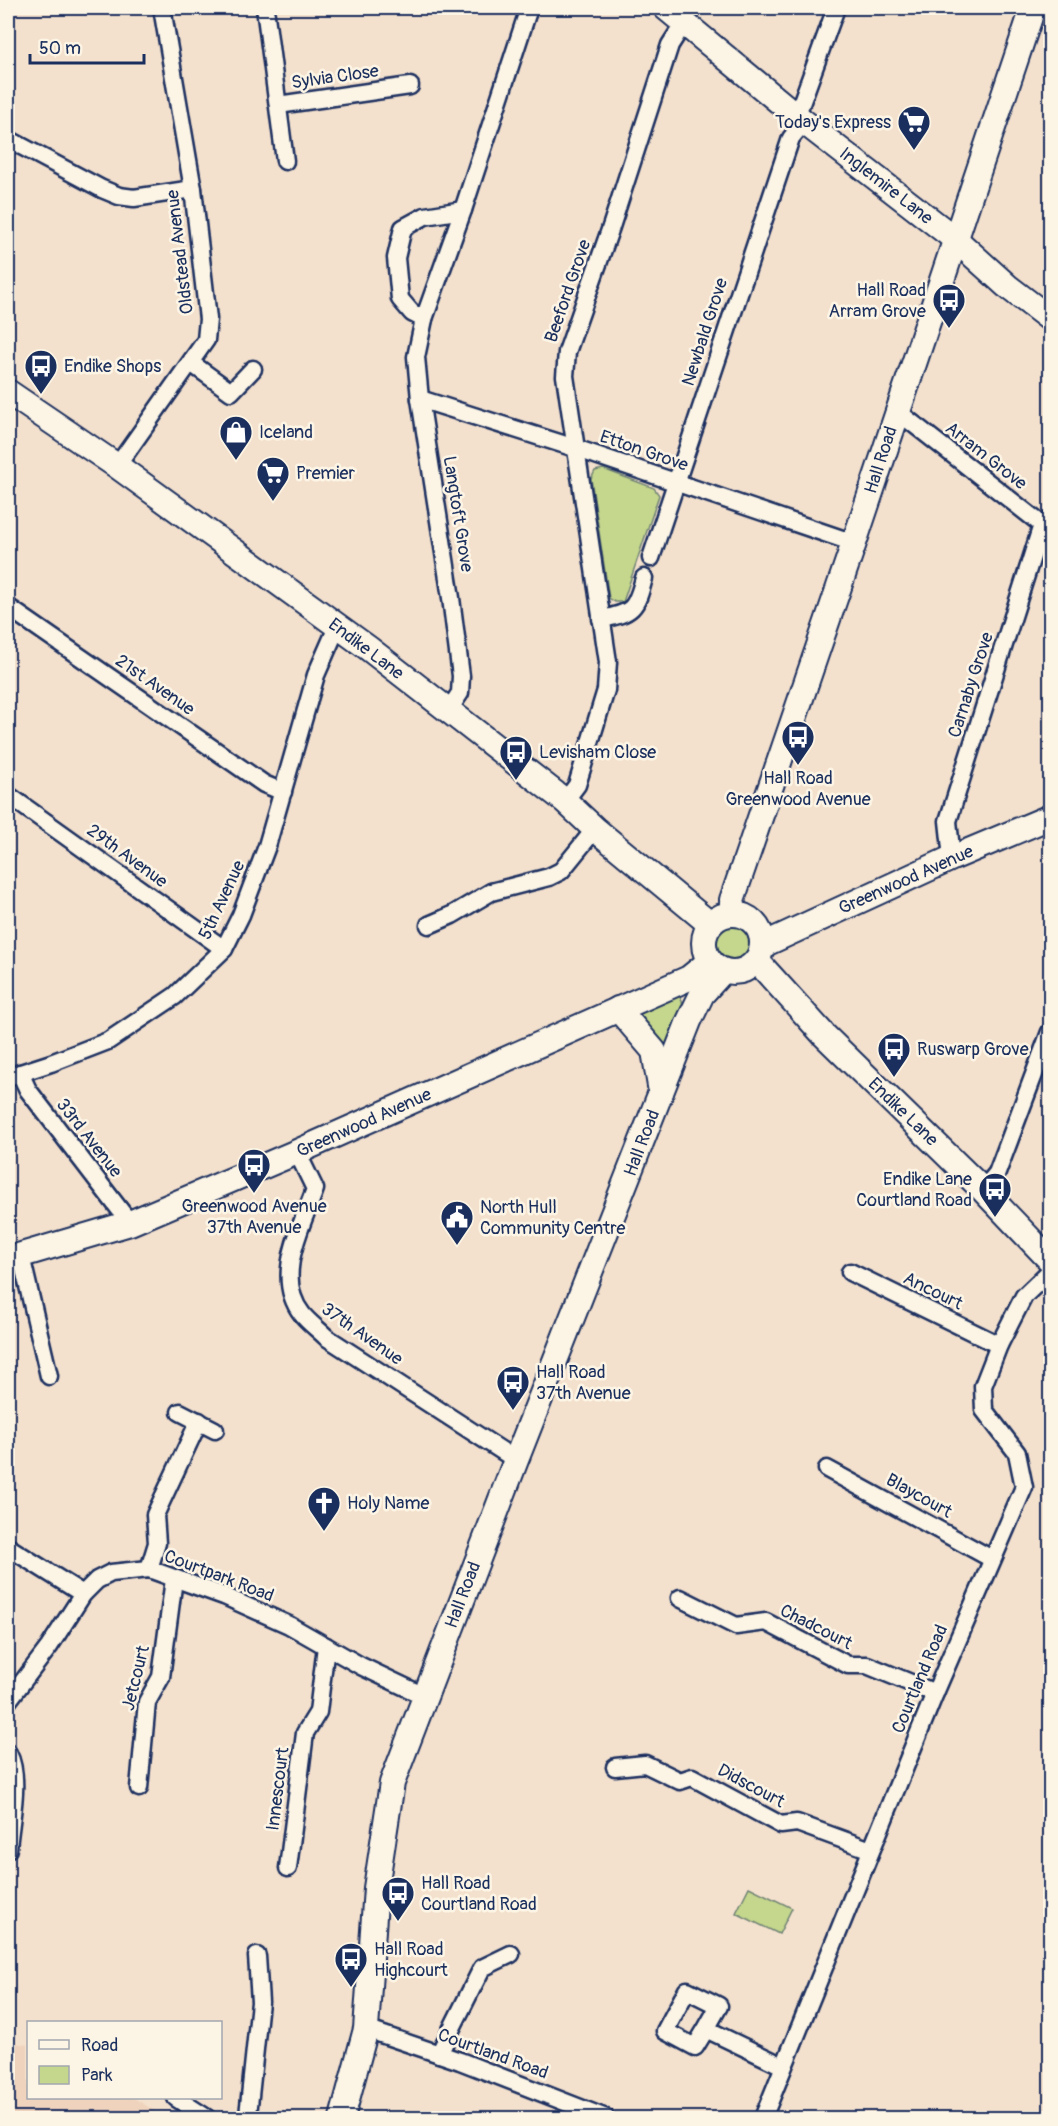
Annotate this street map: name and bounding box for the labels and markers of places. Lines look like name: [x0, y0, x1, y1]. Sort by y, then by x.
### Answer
supermarket icon: Today's Express: [896, 104, 932, 151]
place label: Today's Express: [775, 111, 891, 134]
place label: Hall Road Arram Grove: [829, 279, 926, 323]
bus stop icon: Hall Road Arram Grove: [931, 282, 967, 329]
bus stop icon: Endike Shops: [23, 348, 59, 395]
place label: Endike Shops: [64, 355, 161, 378]
shop icon: Iceland: [218, 414, 254, 461]
place label: Iceland: [259, 421, 313, 444]
supermarket icon: Premier: [255, 455, 291, 502]
place label: Premier: [296, 462, 355, 485]
bus stop icon: Hall Road Greenwood Avenue: [780, 719, 816, 766]
bus stop icon: Levisham Close: [498, 734, 534, 781]
place label: Levisham Close: [539, 741, 656, 764]
place label: Hall Road Greenwood Avenue: [725, 767, 871, 811]
bus stop icon: Ruswarp Grove: [876, 1031, 912, 1078]
place label: Ruswarp Grove: [917, 1038, 1029, 1061]
bus stop icon: Greenwood Avenue 37th Avenue: [236, 1147, 272, 1194]
place label: Endike Lane Courtland Road: [856, 1168, 972, 1212]
bus stop icon: Endike Lane Courtland Road: [977, 1171, 1013, 1218]
place label: Greenwood Avenue 37th Avenue: [181, 1195, 327, 1239]
place label: North Hull Community Centre: [480, 1196, 625, 1240]
public building icon: North Hull Community Centre: [439, 1199, 475, 1246]
place label: Hall Road 37th Avenue: [536, 1361, 631, 1405]
bus stop icon: Hall Road 37th Avenue: [495, 1364, 531, 1411]
church icon: Holy Name: [306, 1485, 342, 1532]
place label: Holy Name: [347, 1492, 429, 1515]
place label: Hall Road Courtland Road: [421, 1872, 537, 1916]
bus stop icon: Hall Road Courtland Road: [380, 1875, 416, 1922]
place label: Hall Road Highcourt: [374, 1938, 449, 1982]
bus stop icon: Hall Road Highcourt: [333, 1941, 369, 1988]

